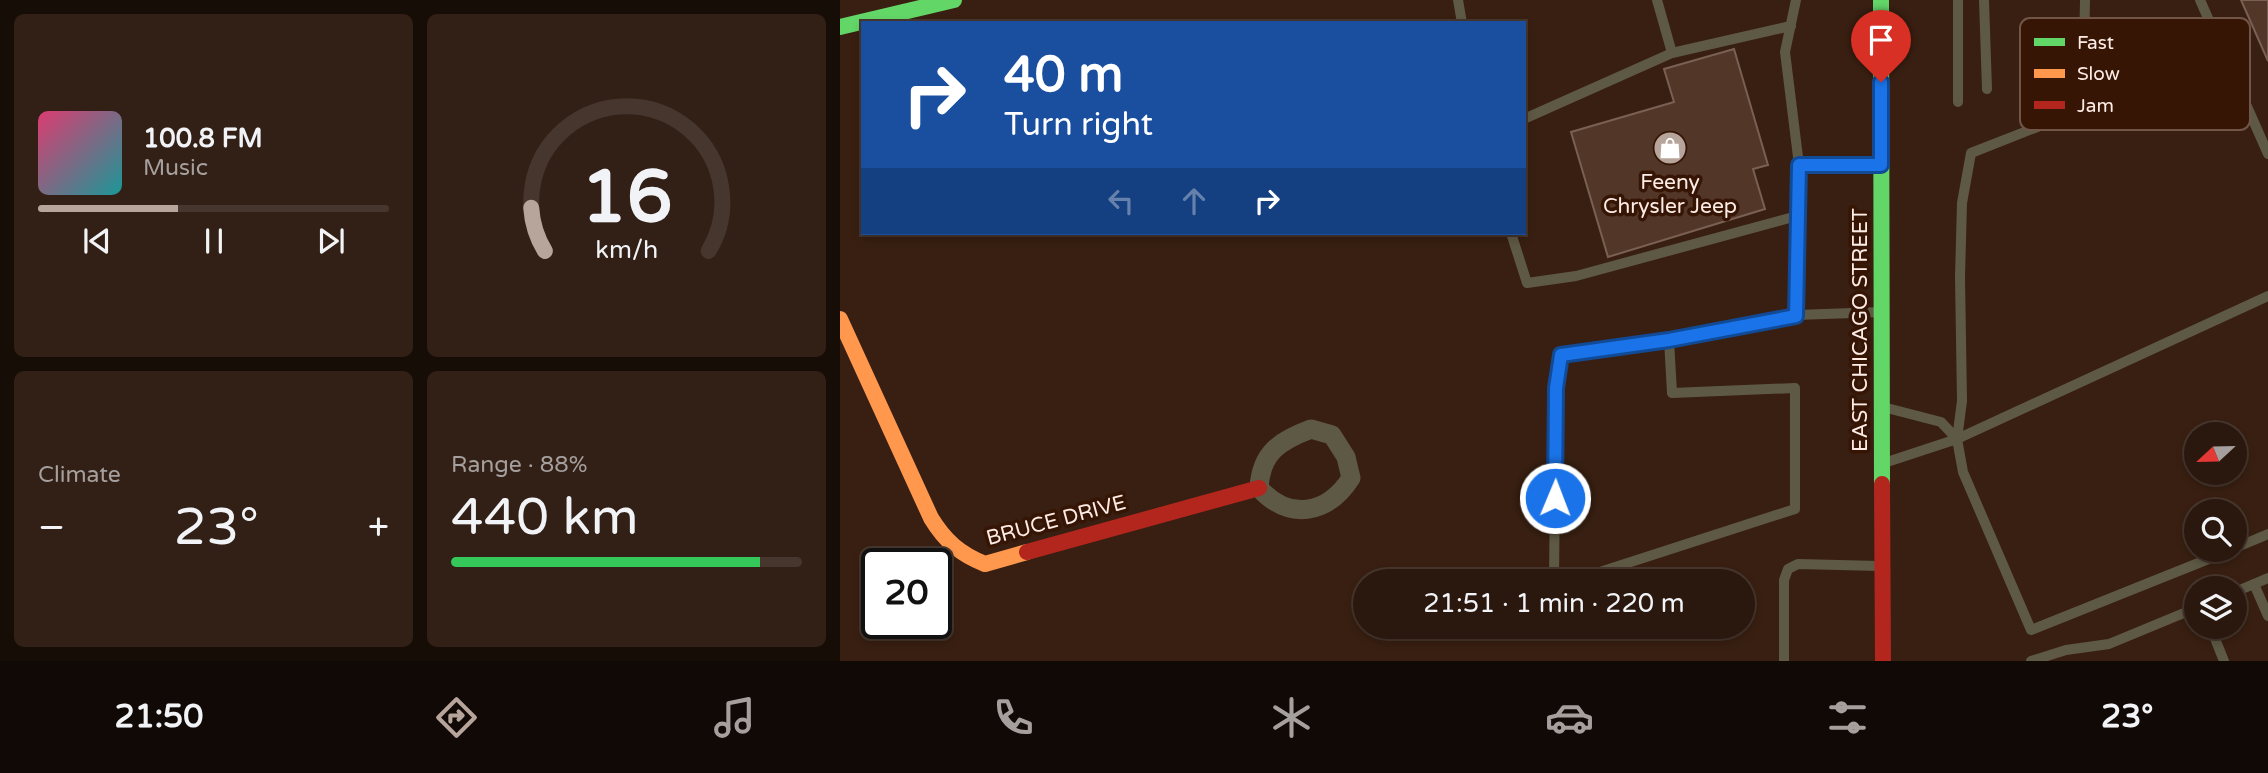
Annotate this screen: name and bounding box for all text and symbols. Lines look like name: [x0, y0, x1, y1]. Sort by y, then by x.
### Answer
pin: [1851, 10, 1911, 82]
legend: [2020, 18, 2250, 130]
icon: arrive: [1862, 21, 1900, 59]
text: Fast: [2077, 32, 2114, 54]
text: 40 m: [1004, 46, 1123, 105]
icon: right: [889, 49, 980, 140]
text: Slow: [2077, 63, 2120, 85]
text: Jam: [2077, 95, 2114, 117]
text: Turn right: [1004, 106, 1153, 144]
text: 100.8 FM: [143, 123, 263, 154]
shop icon: Feeny Chrysler Jeep: [1651, 129, 1689, 167]
text: Music: [143, 154, 208, 182]
text: 16: [581, 155, 672, 243]
place label: Feeny Chrysler Jeep: [1603, 170, 1737, 219]
icon: left: [1102, 182, 1140, 220]
icon: ahead: [1175, 182, 1213, 220]
icon: right: [1248, 182, 1286, 220]
street label: EAST CHICAGO STREET: [1848, 208, 1873, 452]
icon: previous: [78, 222, 116, 260]
icon: pause: [195, 222, 233, 260]
icon: next: [312, 222, 350, 260]
text: km/h: [595, 235, 658, 265]
north arrow: [2184, 422, 2247, 485]
map controls: [2184, 422, 2247, 639]
text: Range · 88%: [451, 451, 587, 479]
text: Climate: [38, 461, 121, 489]
position arrow: [1518, 461, 1592, 535]
text: 440 km: [451, 486, 639, 549]
street label: BRUCE DRIVE: [984, 490, 1129, 551]
text: 23°: [174, 496, 259, 559]
button: search: [2184, 499, 2247, 562]
text: −: [38, 505, 65, 551]
text: +: [368, 505, 389, 551]
speed limit sign: 20: [861, 548, 952, 639]
button: layers: [2184, 576, 2247, 639]
text: 21:51 · 1 min · 220 m: [1423, 588, 1685, 619]
icon: directions: [432, 693, 481, 742]
icon: music: [710, 693, 759, 742]
icon: phone: [989, 693, 1038, 742]
icon: climate: [1267, 693, 1316, 742]
icon: car: [1545, 693, 1594, 742]
icon: filters: [1823, 693, 1872, 742]
text: 21:50: [115, 698, 203, 736]
text: 23°: [2101, 698, 2153, 736]

